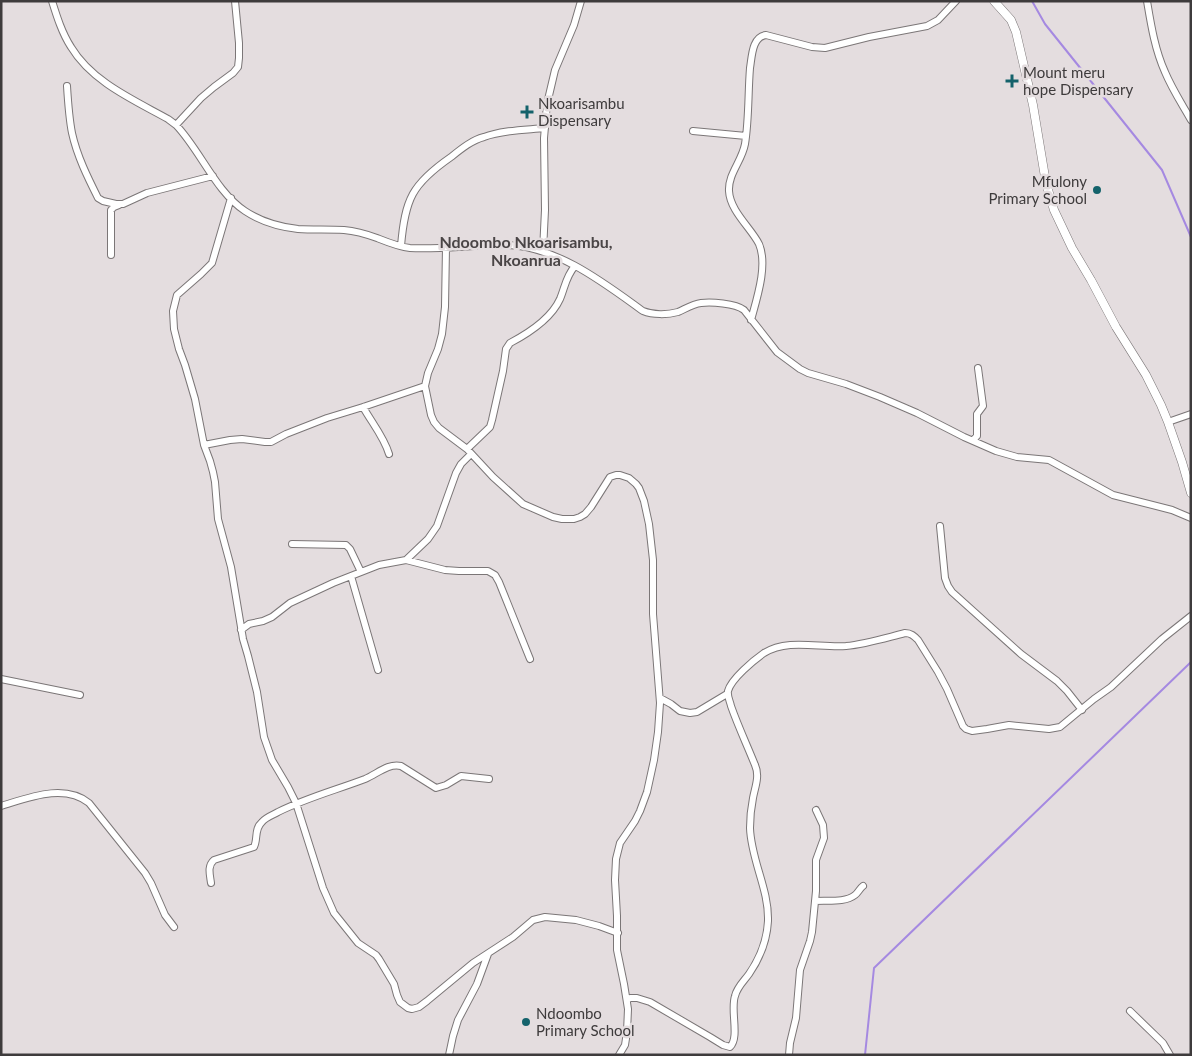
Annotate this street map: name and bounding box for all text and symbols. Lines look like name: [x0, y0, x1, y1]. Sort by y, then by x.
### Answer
place label: Mount meru hope Dispensary: [1023, 63, 1134, 98]
marker: Mount meru hope Dispensary: [1005, 74, 1019, 88]
place label: Nkoarisambu Dispensary: [538, 94, 625, 129]
marker: Nkoarisambu Dispensary: [520, 105, 534, 119]
place label: Mfulony Primary School: [988, 172, 1087, 207]
marker: Mfulony Primary School: [1091, 184, 1103, 196]
district label: Ndoombo Nkoarisambu, Nkoanrua: [439, 232, 613, 269]
place label: Ndoombo Primary School: [536, 1004, 635, 1039]
marker: Ndoombo Primary School: [520, 1016, 532, 1028]

